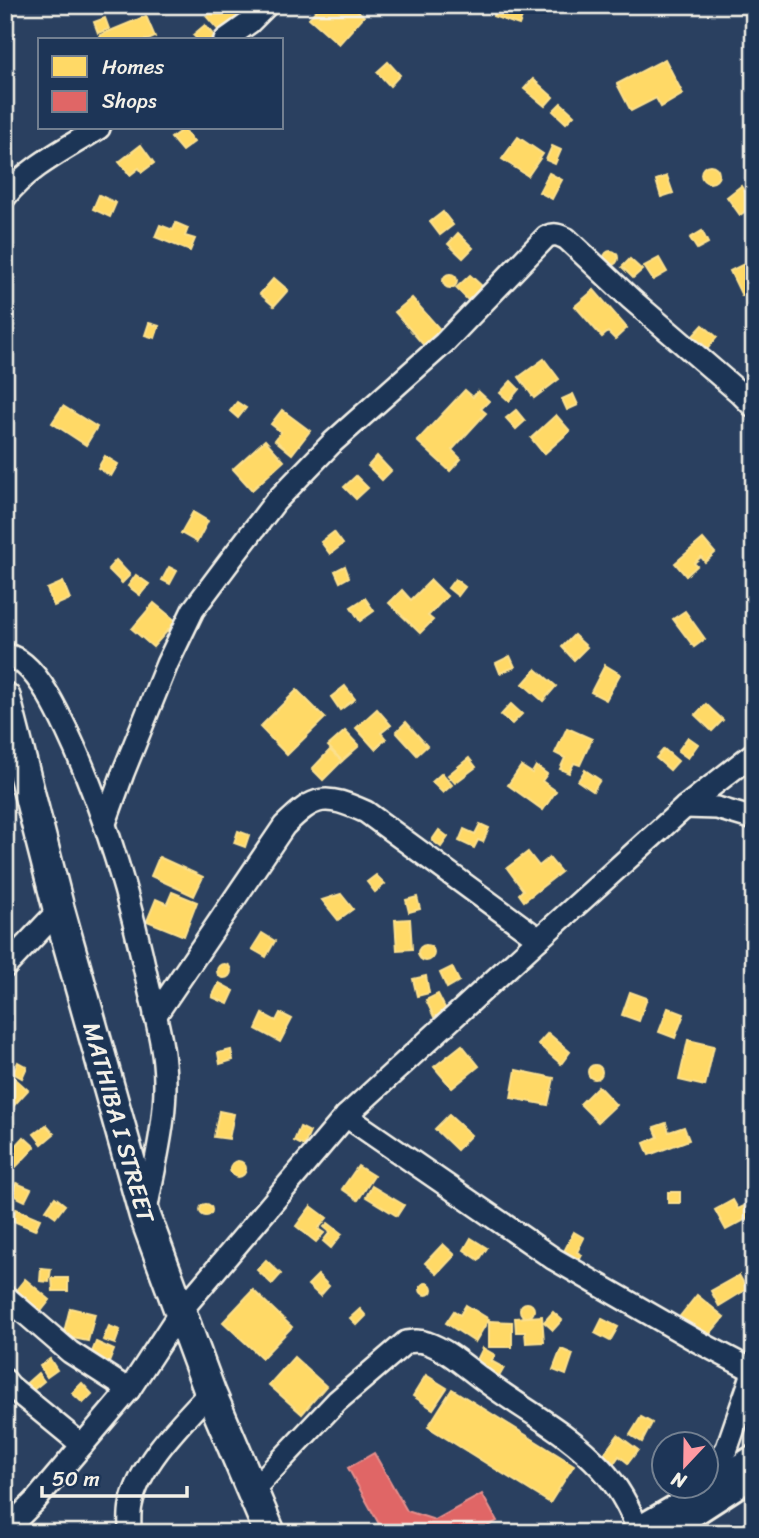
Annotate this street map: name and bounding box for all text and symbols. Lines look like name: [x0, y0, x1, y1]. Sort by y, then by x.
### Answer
legend: [38, 38, 284, 130]
text: Homes: [102, 48, 164, 86]
text: Shops: [102, 82, 157, 120]
street label: MATHIBA I STREET: [70, 1017, 167, 1228]
north arrow: [650, 1430, 720, 1500]
scale bar: [42, 1454, 187, 1498]
text: 50 m: [52, 1460, 100, 1498]
text: N: [666, 1462, 692, 1498]

